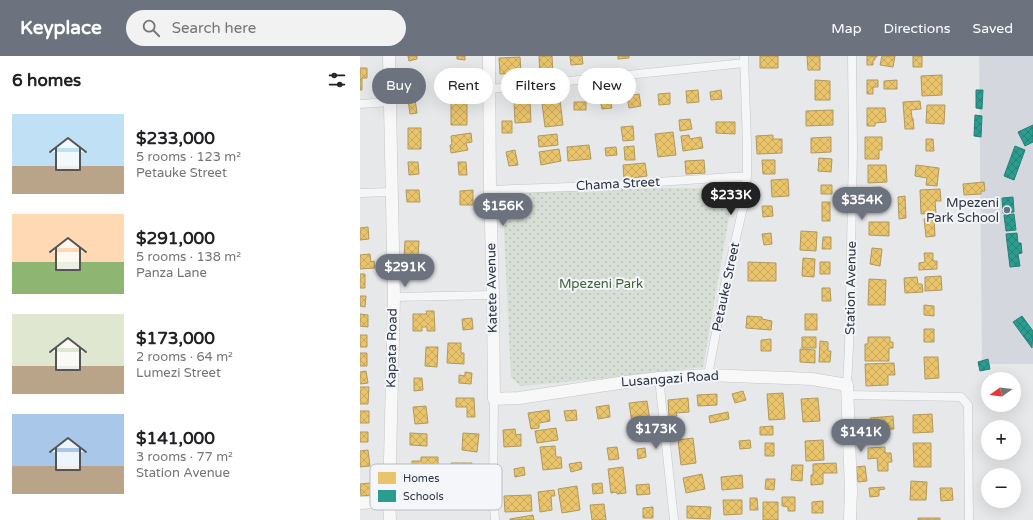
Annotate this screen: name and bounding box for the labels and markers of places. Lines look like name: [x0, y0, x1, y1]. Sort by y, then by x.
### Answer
pin: $233K: [703, 182, 759, 216]
pin: $354K: [834, 187, 890, 221]
pin: $156K: [475, 193, 531, 227]
place label: Mpezeni Park School: [926, 195, 999, 226]
marker: Mpezeni Park School: [1002, 205, 1012, 215]
pin: $291K: [377, 254, 433, 288]
pin: $173K: [628, 416, 684, 450]
pin: $141K: [833, 419, 889, 453]

